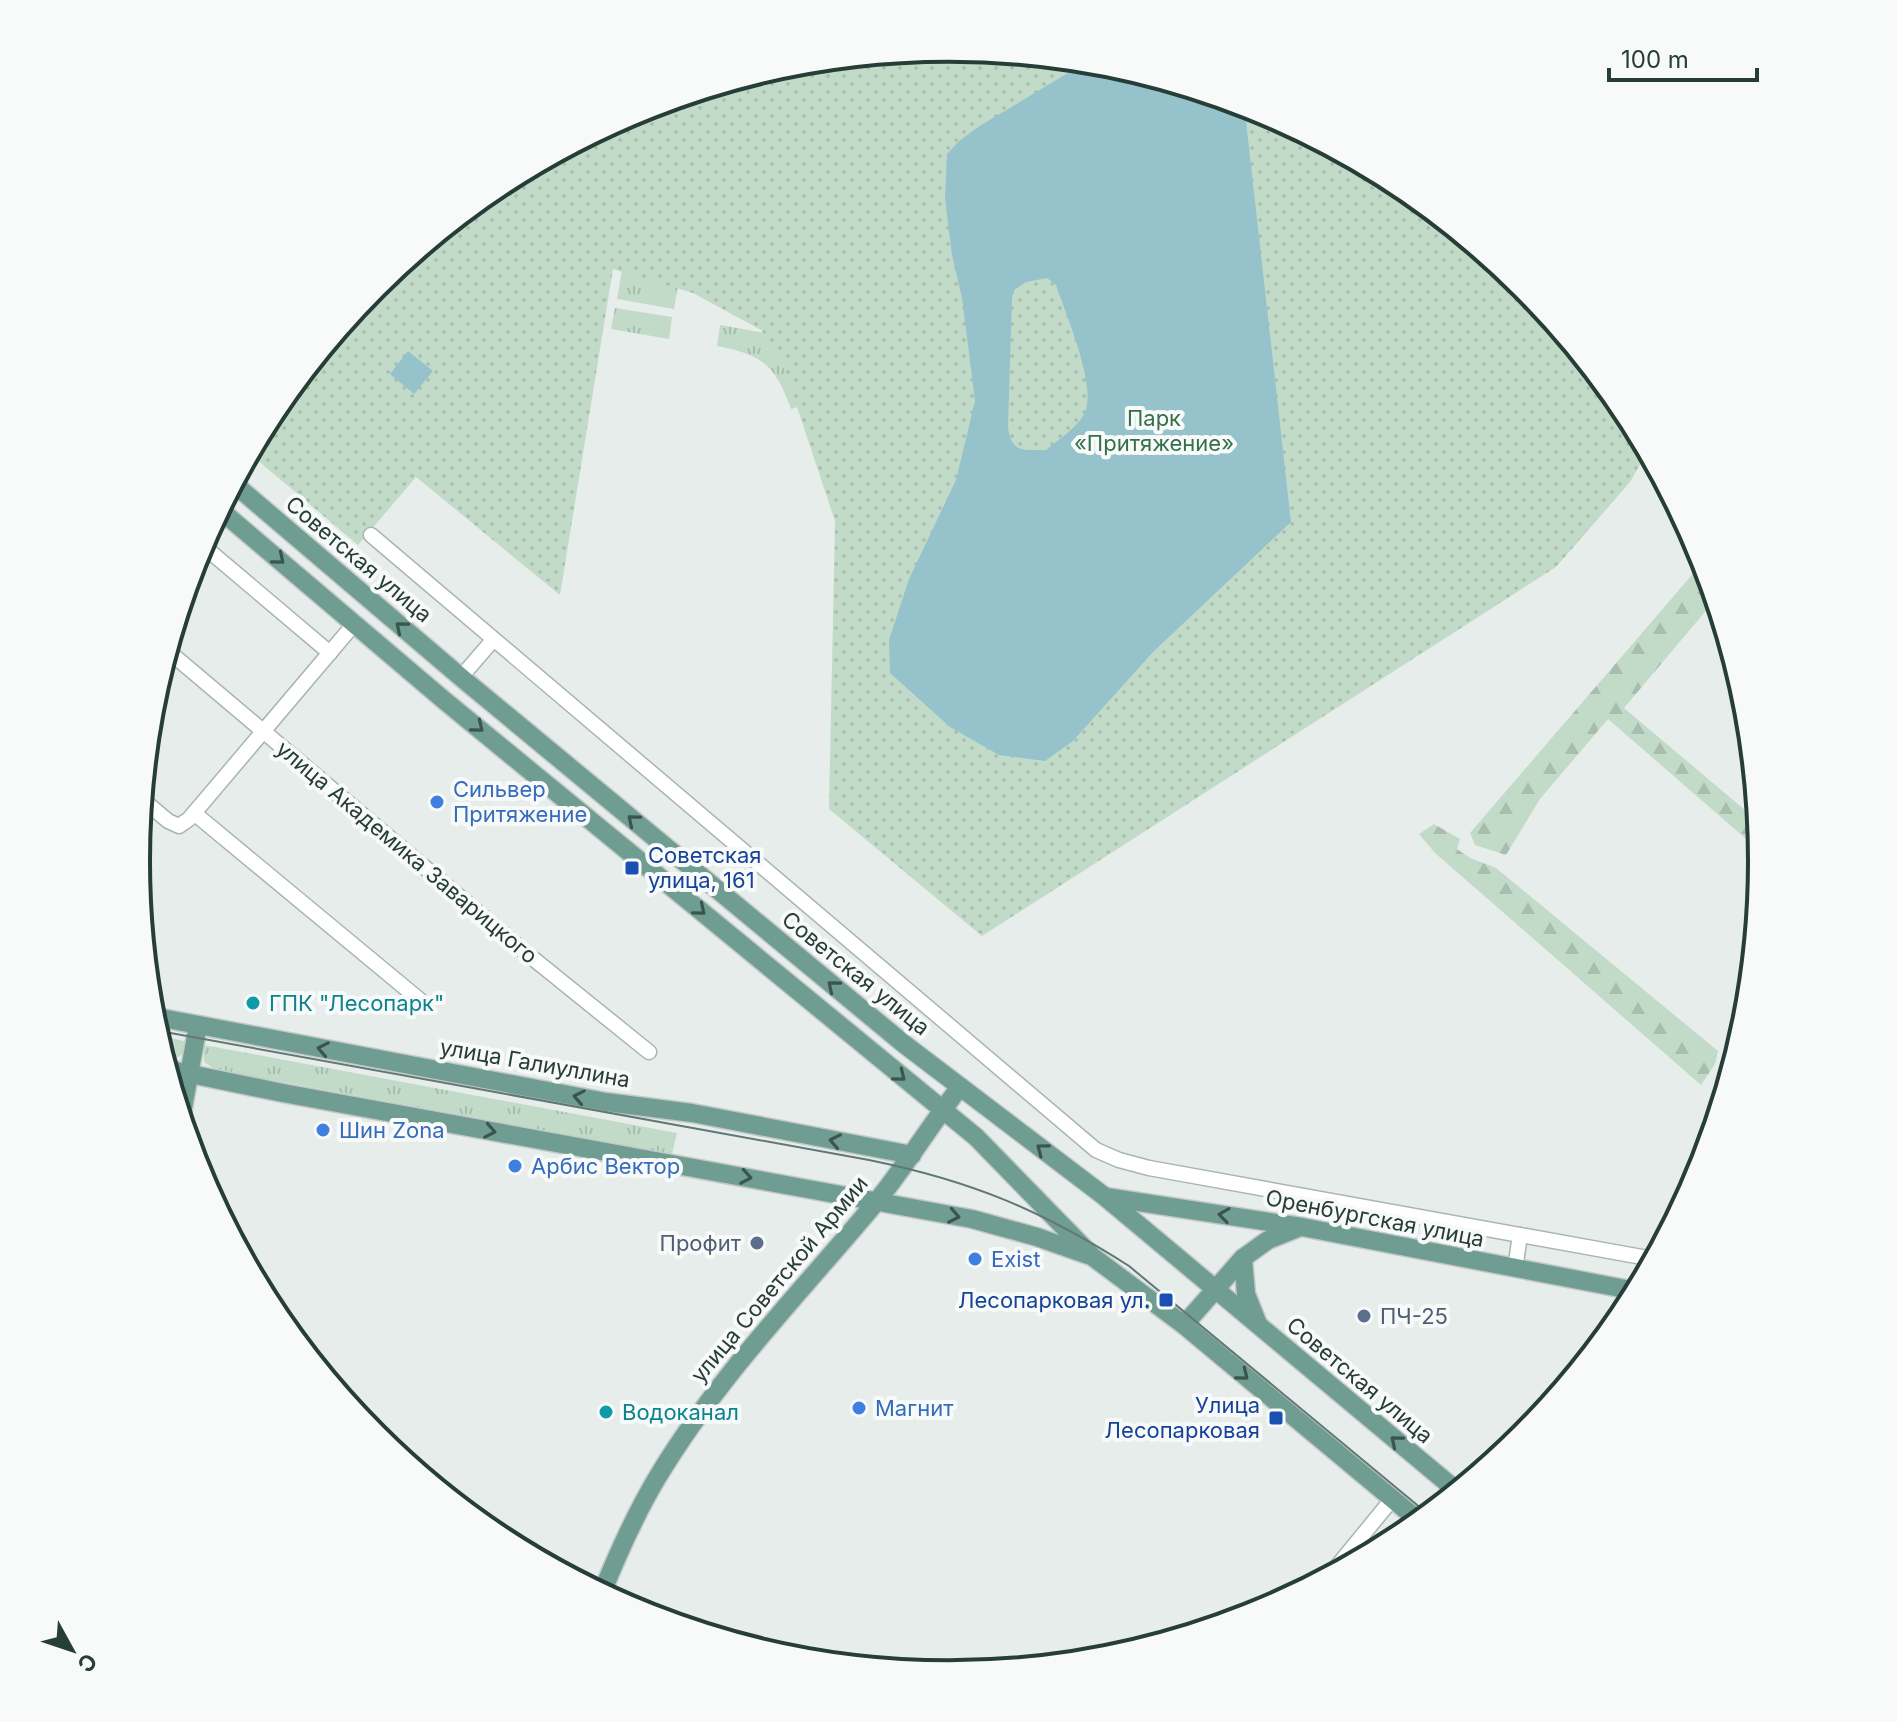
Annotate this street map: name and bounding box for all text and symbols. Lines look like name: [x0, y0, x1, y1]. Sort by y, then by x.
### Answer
scale bar: [1609, 32, 1757, 82]
text: 100 m: [1621, 45, 1689, 74]
park label: Парк «Притяжение»: [1074, 405, 1234, 456]
street label: Советская улица: [281, 490, 437, 628]
one-way arrow: [270, 549, 284, 564]
one-way arrow: [396, 622, 411, 637]
one-way arrow: [468, 717, 483, 732]
street label: улица Академика Заварицкого: [271, 735, 543, 969]
place label: Сильвер Притяжение: [453, 776, 587, 827]
marker: Сильвер Притяжение: [428, 793, 446, 811]
one-way arrow: [628, 815, 642, 830]
place label: Советская улица, 161: [648, 842, 761, 893]
marker: Советская улица, 161: [623, 859, 641, 877]
one-way arrow: [690, 900, 705, 915]
street label: Советская улица: [777, 906, 935, 1040]
one-way arrow: [828, 981, 842, 996]
place label: ГПК "Лесопарк": [269, 990, 444, 1016]
marker: ГПК "Лесопарк": [244, 994, 262, 1012]
street label: улица Галиуллина: [438, 1033, 632, 1093]
one-way arrow: [317, 1041, 330, 1058]
one-way arrow: [891, 1067, 906, 1081]
one-way arrow: [572, 1089, 586, 1106]
place label: Шин Zona: [339, 1117, 445, 1143]
marker: Шин Zona: [314, 1121, 332, 1139]
one-way arrow: [483, 1122, 497, 1139]
one-way arrow: [829, 1133, 842, 1150]
one-way arrow: [1036, 1145, 1050, 1159]
place label: Арбис Вектор: [531, 1153, 680, 1179]
marker: Арбис Вектор: [506, 1157, 524, 1175]
one-way arrow: [739, 1168, 753, 1185]
street label: улица Советской Армии: [685, 1171, 873, 1387]
street label: Оренбургская улица: [1264, 1184, 1486, 1252]
one-way arrow: [946, 1207, 960, 1224]
one-way arrow: [1218, 1207, 1231, 1224]
place label: Профит: [660, 1230, 742, 1256]
marker: Профит: [748, 1234, 766, 1252]
place label: Exist: [991, 1246, 1040, 1272]
marker: Exist: [966, 1250, 984, 1268]
place label: Лесопарковая ул.: [958, 1287, 1150, 1313]
marker: Лесопарковая ул.: [1157, 1291, 1175, 1309]
place label: ПЧ-25: [1380, 1303, 1448, 1329]
marker: ПЧ-25: [1355, 1307, 1373, 1325]
street label: Советская улица: [1282, 1311, 1438, 1449]
one-way arrow: [1234, 1365, 1249, 1380]
place label: Улица Лесопарковая: [1105, 1392, 1260, 1443]
place label: Магнит: [875, 1395, 954, 1421]
place label: Водоканал: [622, 1399, 739, 1425]
marker: Магнит: [850, 1399, 868, 1417]
marker: Водоканал: [597, 1403, 615, 1421]
marker: Улица Лесопарковая: [1267, 1409, 1285, 1427]
one-way arrow: [1391, 1436, 1406, 1451]
north arrow: [32, 1610, 112, 1690]
text: С: [72, 1648, 103, 1677]

